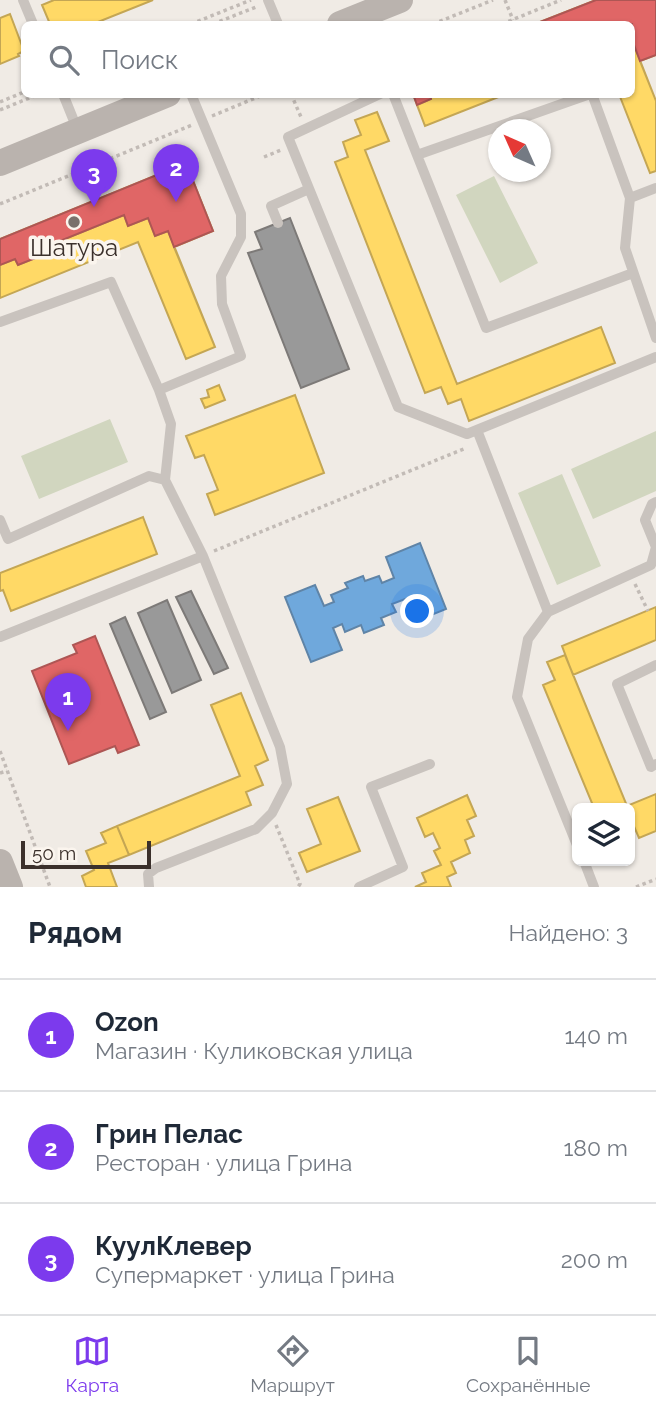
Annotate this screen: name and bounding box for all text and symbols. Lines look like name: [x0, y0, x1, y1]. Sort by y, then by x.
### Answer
search box: [21, 21, 635, 98]
icon: search: [45, 41, 83, 79]
text: Поиск: [101, 45, 178, 75]
north arrow: [488, 119, 551, 182]
pin: 2: [153, 144, 199, 202]
pin: 3: [71, 149, 117, 207]
marker: Шатура: [66, 214, 82, 230]
place label: Шатура: [30, 233, 118, 262]
your location: [400, 594, 434, 628]
pin: 1: [45, 673, 91, 731]
map controls: [572, 803, 635, 866]
button: layers: [572, 803, 635, 866]
scale bar: [21, 838, 150, 870]
text: 50 m: [32, 842, 76, 864]
text: Рядом: [28, 915, 122, 950]
text: Найдено: 3: [509, 919, 628, 946]
text: Ozon: [95, 1007, 159, 1037]
text: 1: [45, 1022, 57, 1049]
text: 140 m: [565, 1022, 628, 1049]
text: Магазин · Куликовская улица: [95, 1037, 413, 1064]
text: Грин Пелас: [95, 1119, 243, 1149]
text: 2: [45, 1134, 57, 1161]
text: 180 m: [563, 1134, 628, 1161]
text: Ресторан · улица Грина: [95, 1149, 352, 1176]
text: КуулКлевер: [95, 1231, 252, 1261]
text: 3: [45, 1246, 57, 1273]
text: 200 m: [561, 1246, 628, 1273]
text: Супермаркет · улица Грина: [95, 1261, 395, 1288]
tab: Карта: [66, 1332, 119, 1396]
tab: Маршрут: [250, 1332, 335, 1396]
tab: Сохранённые: [466, 1332, 590, 1396]

